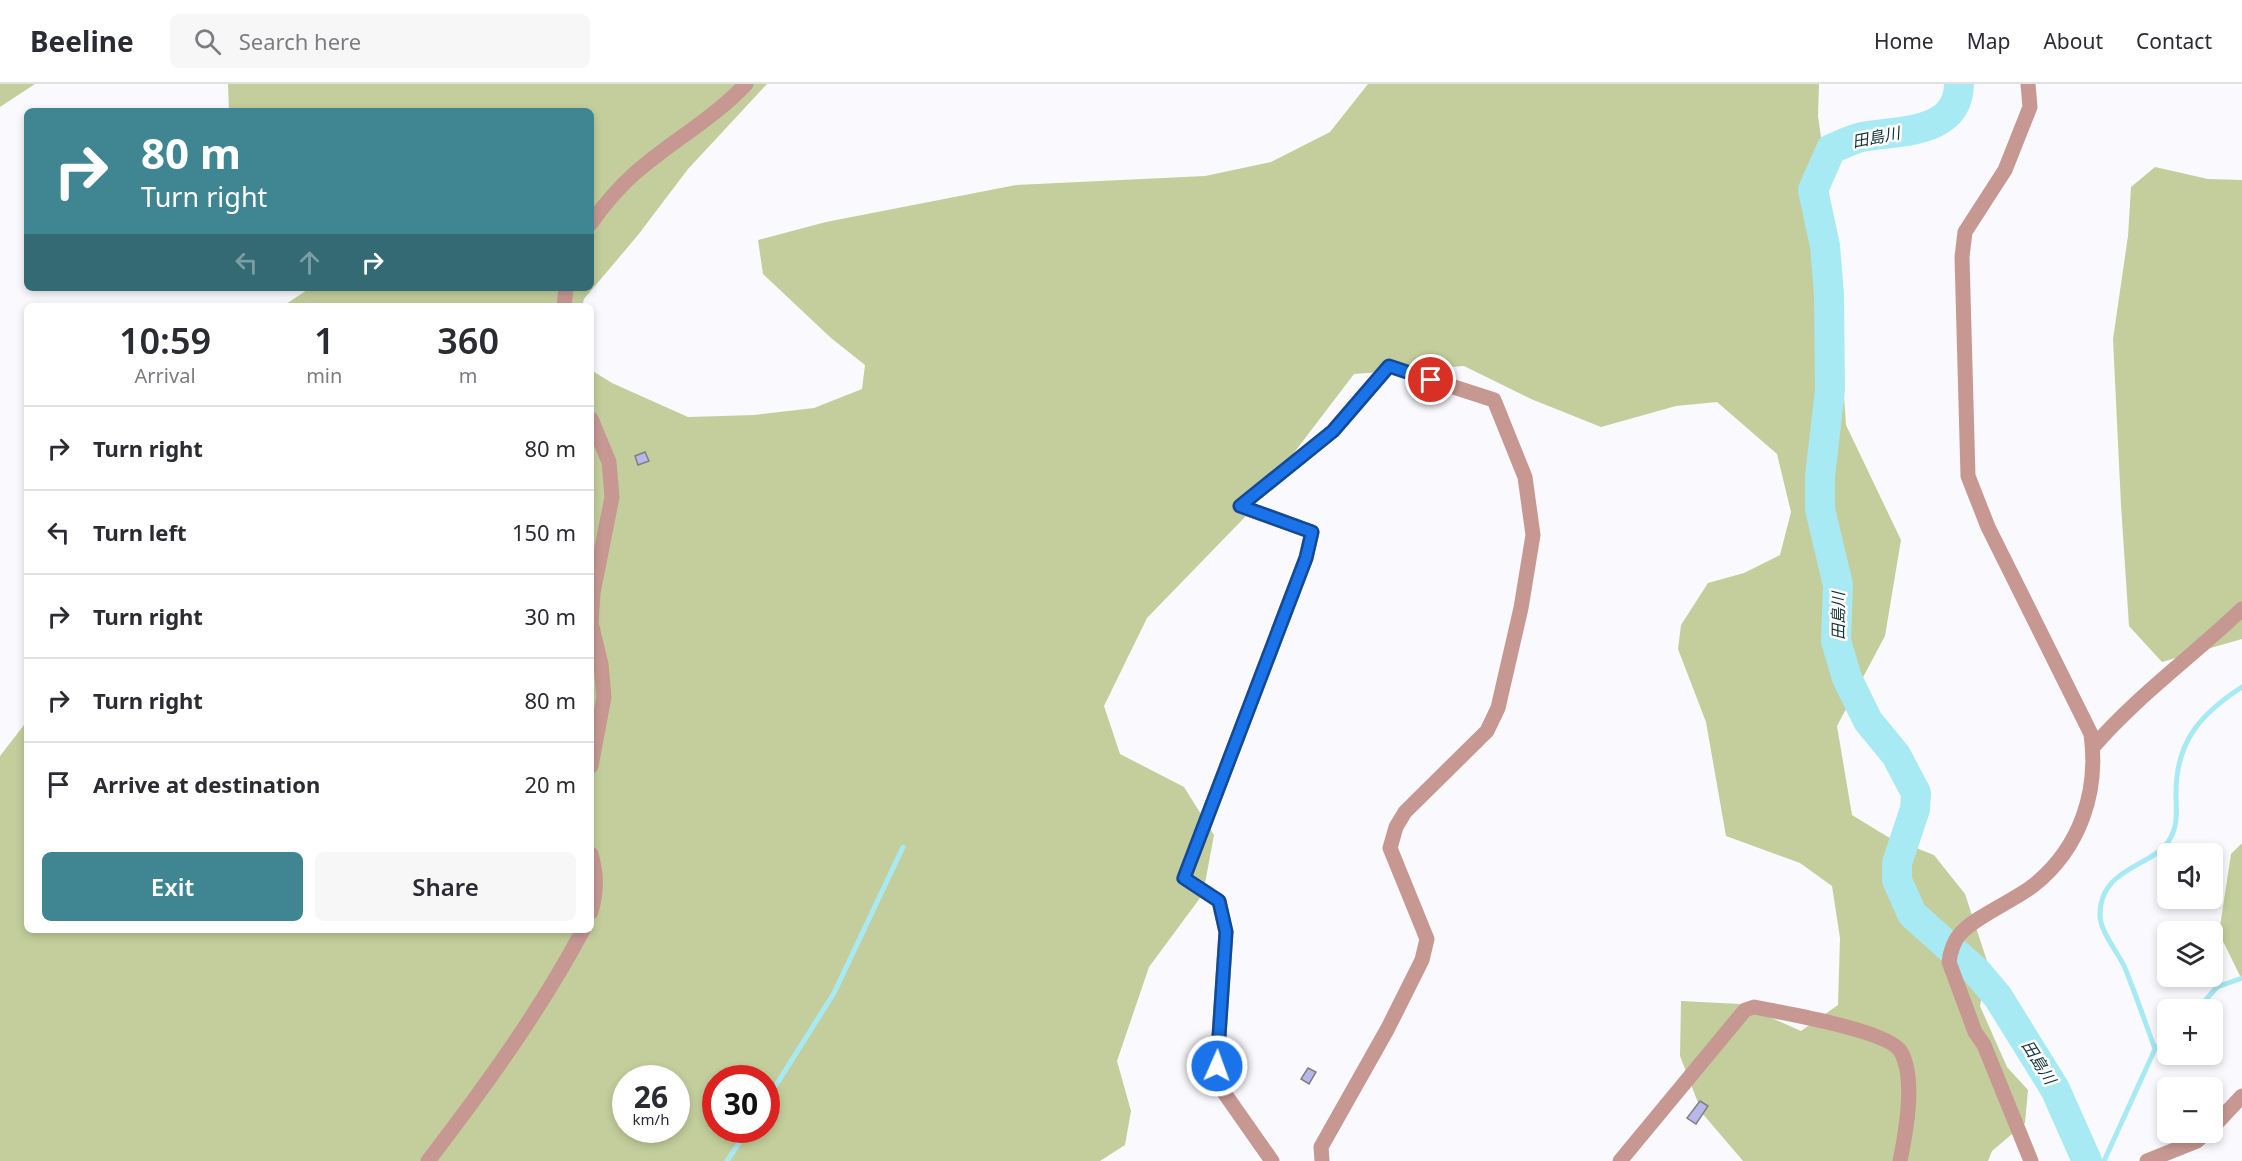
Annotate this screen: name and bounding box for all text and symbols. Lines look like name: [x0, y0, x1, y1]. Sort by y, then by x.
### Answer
search box: [170, 14, 590, 68]
text: Beeline: [30, 22, 134, 60]
icon: search: [191, 25, 224, 58]
text: Search here: [239, 26, 361, 56]
text: Home: [1874, 27, 1934, 55]
text: Map: [1967, 27, 2010, 55]
text: About: [2043, 27, 2103, 55]
text: Contact: [2136, 27, 2212, 55]
water label: 田島川: [1850, 121, 1904, 152]
text: 80 m: [141, 124, 241, 181]
icon: right: [42, 132, 120, 210]
text: Turn right: [141, 178, 267, 215]
icon: left: [230, 246, 263, 279]
icon: ahead: [293, 246, 326, 279]
icon: right: [356, 246, 389, 279]
text: 10:59: [119, 316, 211, 365]
text: 1: [314, 316, 335, 365]
text: 360: [437, 316, 499, 365]
pin: [1405, 354, 1456, 405]
text: Arrival: [135, 362, 196, 389]
text: min: [306, 362, 342, 389]
text: m: [459, 362, 478, 389]
icon: arrive: [1414, 363, 1447, 396]
icon: right: [42, 432, 75, 465]
text: Turn right: [93, 433, 203, 463]
text: 80 m: [525, 433, 576, 463]
icon: left: [42, 516, 75, 549]
text: Turn left: [93, 517, 187, 547]
text: 150 m: [512, 517, 576, 547]
water label: 田島川: [1827, 590, 1849, 640]
icon: right: [42, 600, 75, 633]
text: Turn right: [93, 601, 203, 631]
text: 30 m: [525, 601, 576, 631]
icon: right: [42, 684, 75, 717]
text: Turn right: [93, 685, 203, 715]
text: 80 m: [525, 685, 576, 715]
icon: arrive: [42, 768, 75, 801]
text: Arrive at destination: [93, 769, 320, 799]
text: 20 m: [525, 769, 576, 799]
map controls: [2157, 843, 2223, 1143]
button: sound: [2157, 843, 2223, 909]
button: Exit: [42, 852, 303, 921]
button: Share: [315, 852, 576, 921]
button: layers: [2157, 921, 2223, 987]
button: +: [2157, 999, 2223, 1065]
position arrow: [1185, 1034, 1249, 1098]
water label: 田島川: [2017, 1036, 2062, 1090]
speed limit sign: 30: [702, 1065, 780, 1143]
text: 26: [634, 1076, 668, 1117]
button: −: [2157, 1077, 2223, 1143]
text: km/h: [633, 1109, 669, 1129]

